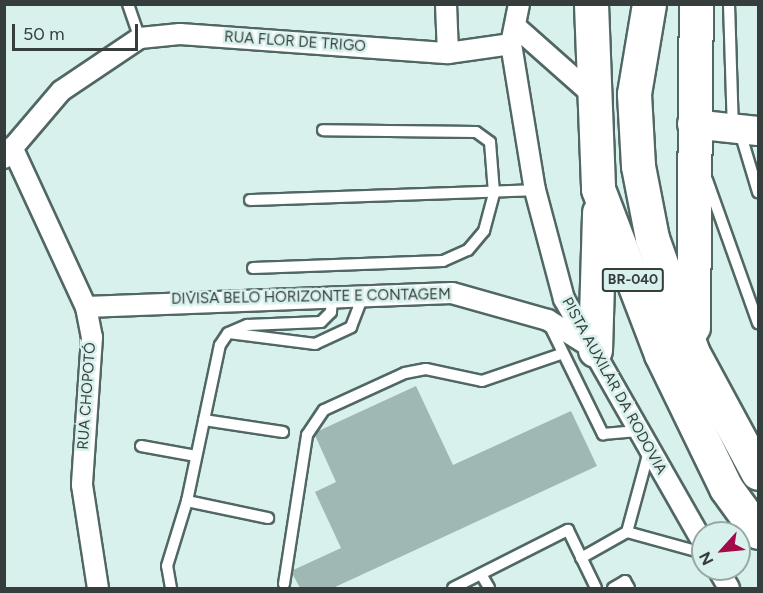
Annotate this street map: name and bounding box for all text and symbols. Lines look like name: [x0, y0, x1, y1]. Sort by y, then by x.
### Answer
scale bar: [15, 12, 141, 50]
text: 50 m: [23, 23, 65, 45]
street label: RUA FLOR DE TRIGO: [224, 28, 366, 56]
road number: BR-040: [602, 269, 664, 291]
street label: DIVISA BELO HORIZONTE E CONTAGEM: [171, 286, 451, 308]
street label: PISTA AUXILAR DA RODOVIA: [558, 294, 670, 478]
street label: RUA CHOPOTÓ: [74, 342, 100, 450]
north arrow: [691, 521, 751, 581]
text: N: [695, 549, 718, 568]

